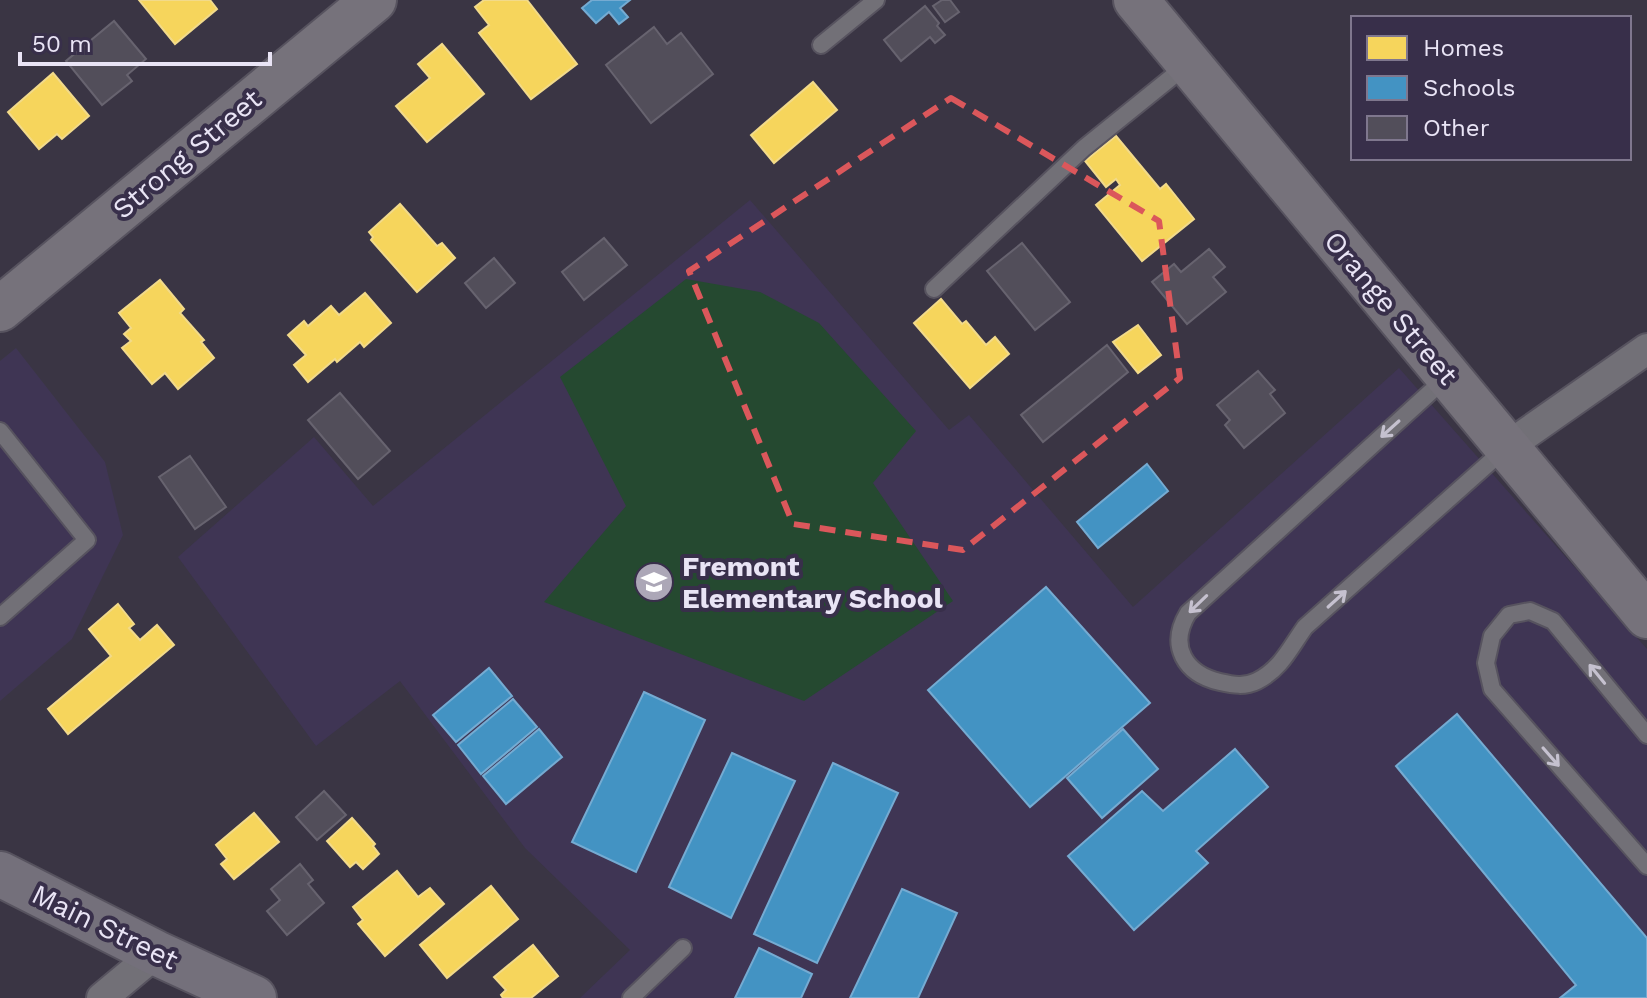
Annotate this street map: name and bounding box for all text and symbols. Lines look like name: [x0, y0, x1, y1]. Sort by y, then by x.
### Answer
scale bar: [20, 16, 270, 66]
legend: [1351, 16, 1631, 160]
text: 50 m: [32, 30, 92, 58]
text: Homes: [1423, 34, 1504, 62]
text: Schools: [1423, 74, 1515, 102]
street label: Strong Street: [106, 82, 268, 226]
text: Other: [1423, 114, 1490, 142]
street label: Orange Street: [1317, 225, 1465, 392]
one-way arrow: [1380, 419, 1400, 438]
place label: Fremont Elementary School: [682, 550, 944, 615]
school or university icon: Fremont Elementary School: [633, 561, 675, 603]
one-way arrow: [1326, 590, 1346, 608]
one-way arrow: [1188, 594, 1208, 613]
one-way arrow: [1588, 665, 1606, 685]
one-way arrow: [1542, 746, 1560, 766]
street label: Main Street: [27, 877, 184, 977]

